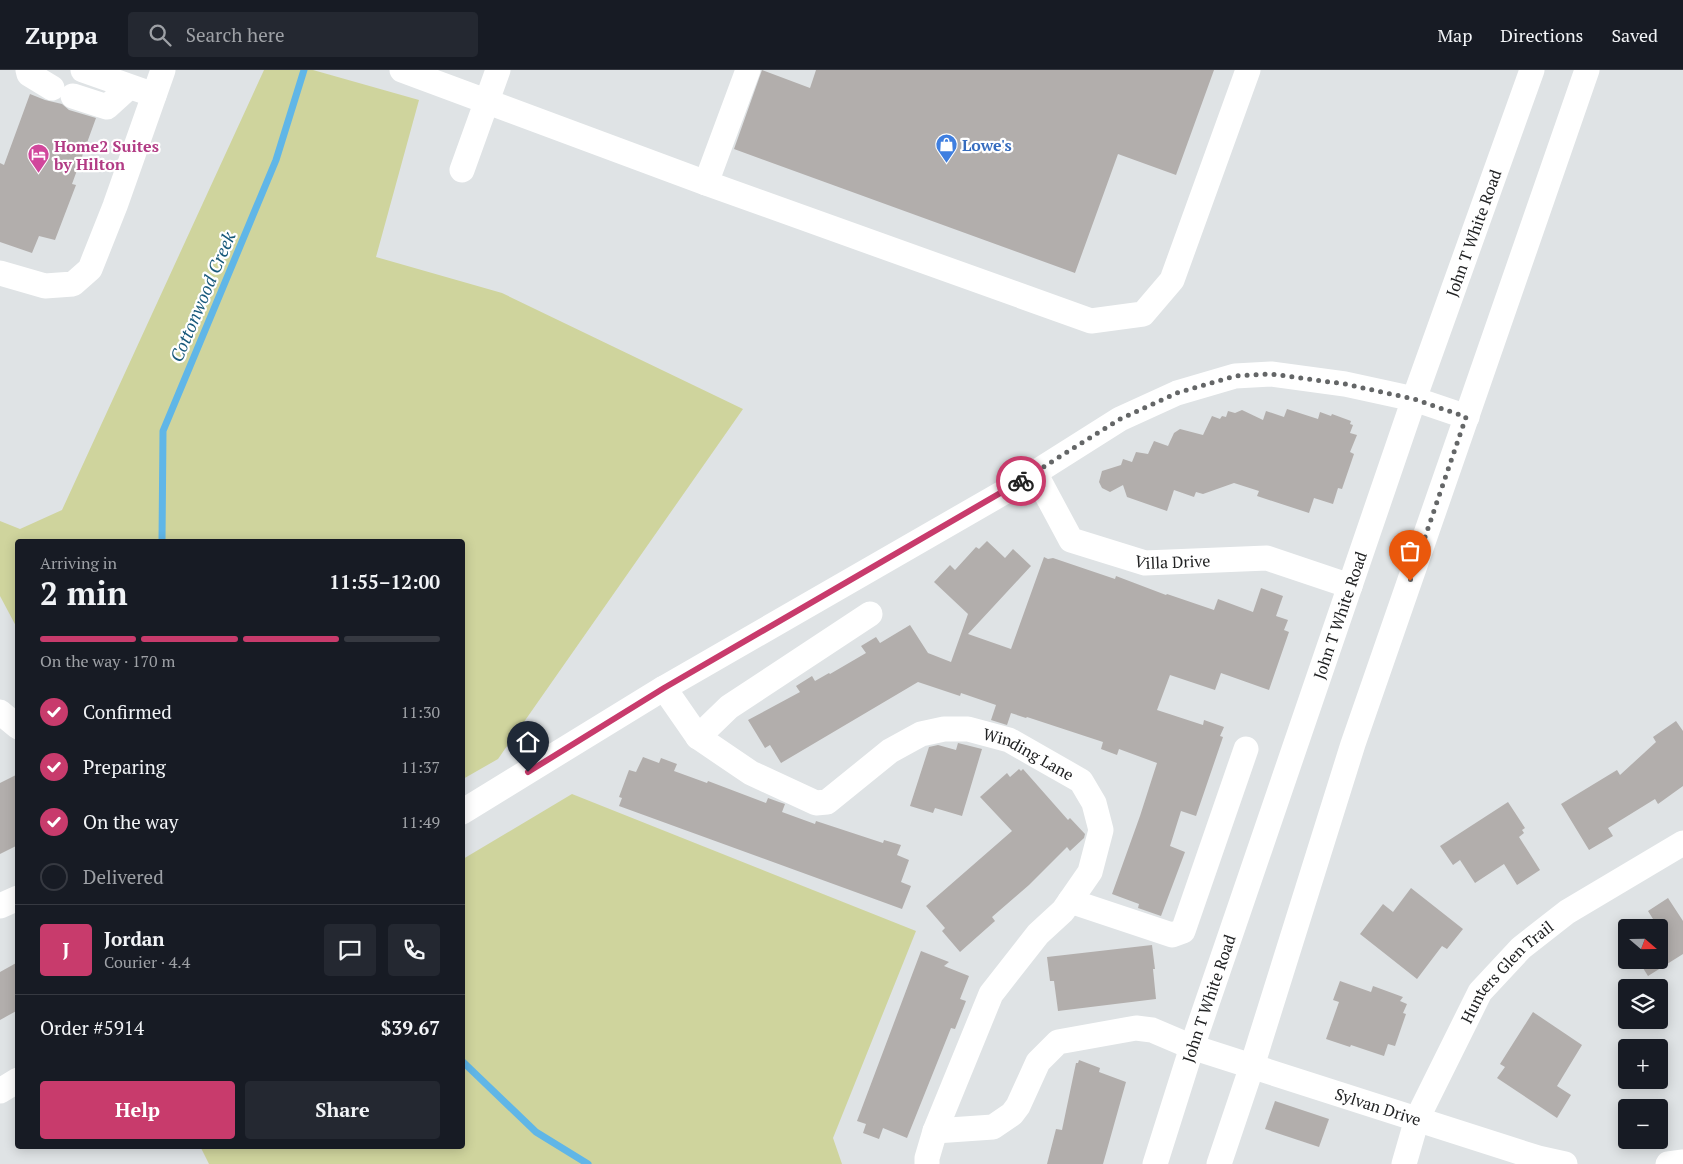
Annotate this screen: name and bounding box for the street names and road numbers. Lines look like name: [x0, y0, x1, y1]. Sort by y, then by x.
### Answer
street label: John T White Road: [1441, 166, 1506, 300]
street label: John T White Road: [1308, 548, 1372, 682]
street label: Villa Drive: [1132, 549, 1211, 574]
street label: Winding Lane: [981, 723, 1078, 786]
street label: Hunters Glen Trail: [1455, 916, 1558, 1027]
street label: John T White Road: [1177, 932, 1241, 1065]
street label: Sylvan Drive: [1332, 1083, 1424, 1131]

